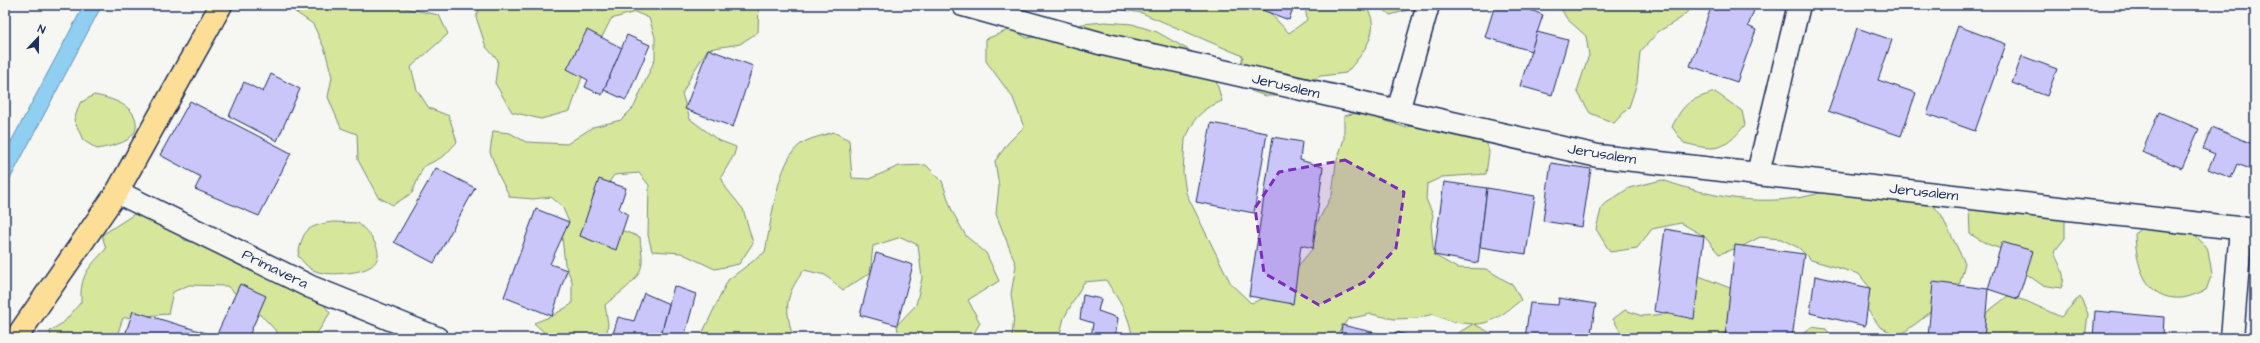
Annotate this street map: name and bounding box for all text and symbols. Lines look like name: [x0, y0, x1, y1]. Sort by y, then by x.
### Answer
north arrow: [18, 18, 58, 58]
text: N: [36, 21, 48, 37]
street label: Jerusalem: [1250, 68, 1322, 104]
street label: Jerusalem: [1566, 138, 1638, 170]
street label: Jerusalem: [1888, 178, 1960, 206]
street label: Primavera: [238, 244, 312, 294]

